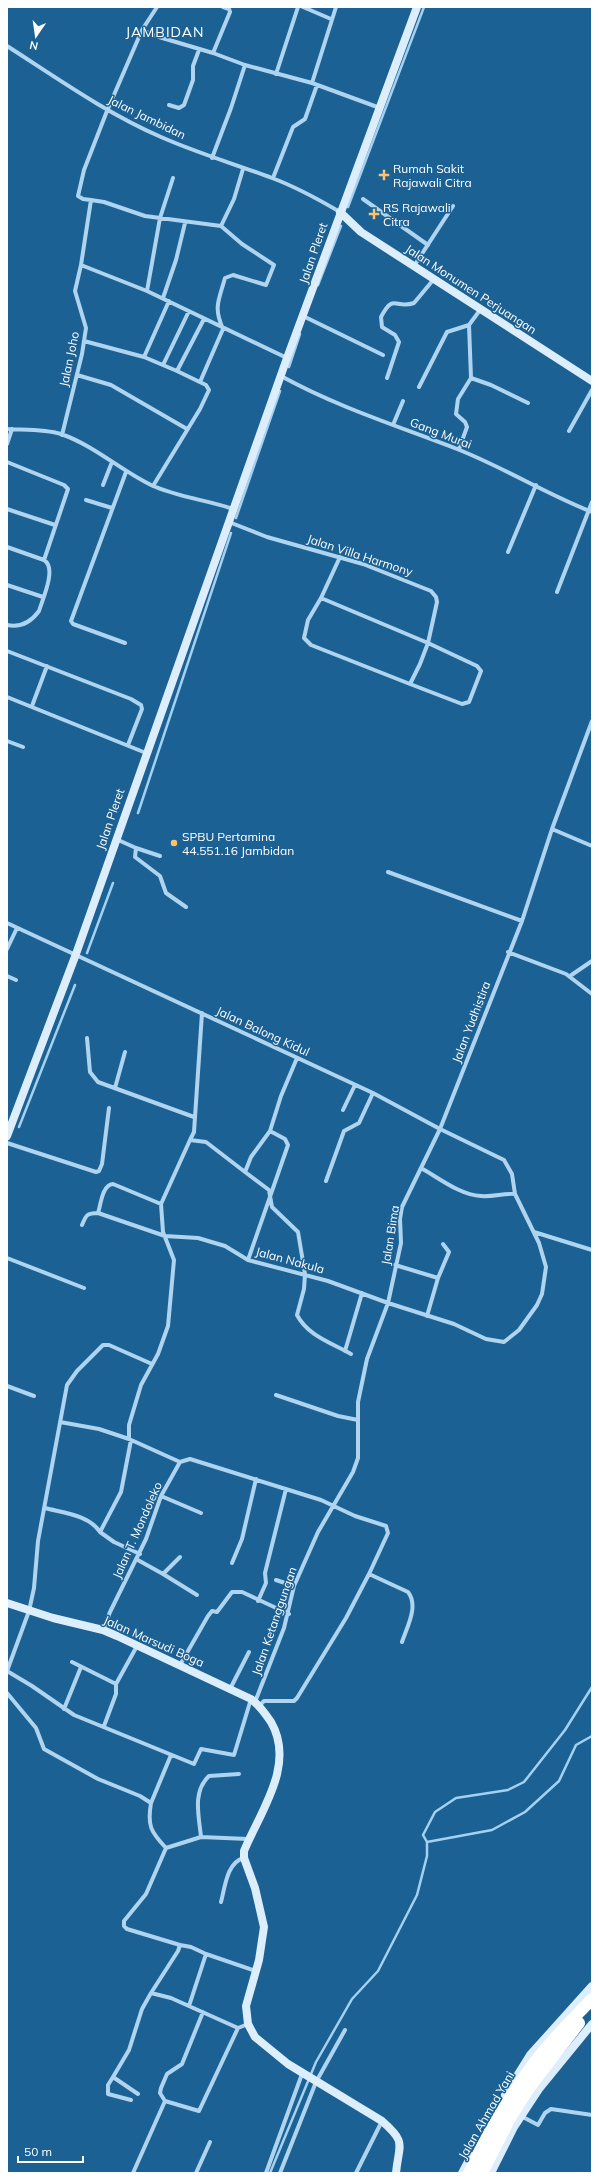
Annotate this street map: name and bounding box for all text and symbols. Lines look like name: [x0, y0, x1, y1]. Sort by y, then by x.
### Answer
north arrow: [16, 16, 56, 56]
district label: JAMBIDAN: [125, 23, 205, 41]
text: N: [28, 38, 39, 53]
street label: Jalan Jambidan: [106, 92, 188, 142]
place label: Rumah Sakit Rajawali Citra: [393, 161, 472, 190]
marker: Rumah Sakit Rajawali Citra: [378, 169, 390, 181]
place label: RS Rajawali Citra: [383, 200, 451, 229]
marker: RS Rajawali Citra: [368, 208, 380, 220]
street label: Jalan Pleret: [296, 221, 330, 285]
street label: Jalan Monumen Perjuangan: [403, 241, 539, 337]
street label: Jalan Joho: [56, 330, 82, 388]
street label: Gang Murai: [408, 414, 474, 452]
street label: Jalan Villa Harmony: [305, 531, 415, 579]
street label: Jalan Pleret: [93, 787, 127, 851]
place label: SPBU Pertamina 44.551.16 Jambidan: [182, 829, 294, 858]
marker: SPBU Pertamina 44.551.16 Jambidan: [169, 838, 179, 848]
street label: Jalan Yudhistira: [449, 979, 493, 1065]
street label: Jalan Balong Kidul: [214, 1003, 312, 1059]
street label: Jalan Bima: [378, 1204, 402, 1266]
street label: Jalan Nakula: [254, 1244, 326, 1276]
street label: Jalan T. Mondoleko: [109, 1479, 165, 1581]
street label: Jalan Ketanggungan: [248, 1565, 300, 1677]
street label: Jalan Marsudi Boga: [101, 1612, 207, 1670]
street label: Jalan Ahmad Yani: [455, 2068, 517, 2162]
scale bar: [18, 2138, 83, 2164]
text: 50 m: [24, 2144, 52, 2159]

